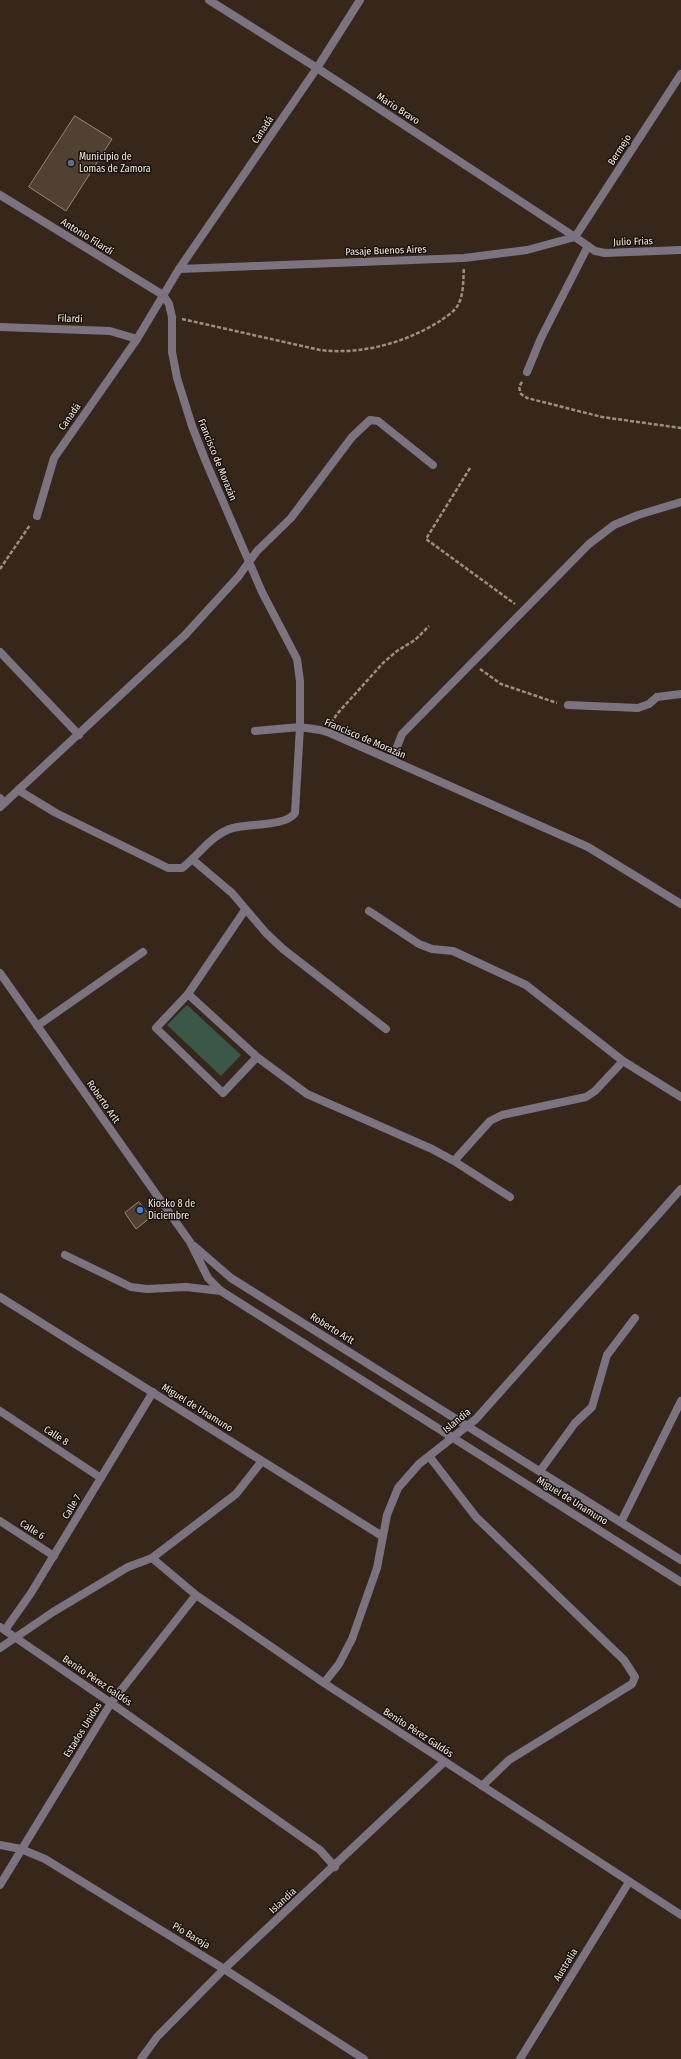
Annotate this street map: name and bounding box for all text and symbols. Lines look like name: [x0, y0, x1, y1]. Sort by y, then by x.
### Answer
street label: Mario Bravo: [374, 91, 422, 127]
street label: Canadá: [250, 114, 276, 146]
street label: Bermejo: [606, 132, 634, 168]
place label: Municipio de Lomas de Zamora: [79, 151, 151, 174]
marker: Municipio de Lomas de Zamora: [66, 158, 76, 168]
street label: Antonio Filardi: [59, 216, 115, 258]
street label: Julio Frias: [613, 235, 653, 249]
street label: Pasaje Buenos Aires: [345, 244, 427, 258]
street label: Filardi: [57, 313, 83, 325]
street label: Canadá: [56, 401, 84, 433]
street label: Francisco de Morazán: [195, 417, 239, 503]
street label: Francisco de Morazán: [322, 716, 408, 762]
street label: Roberto Arlt: [84, 1078, 122, 1126]
place label: Kiosko 8 de Diciembre: [148, 1198, 195, 1222]
marker: Kiosko 8 de Diciembre: [135, 1205, 145, 1215]
street label: Roberto Arlt: [308, 1311, 356, 1347]
street label: Miguel de Unamuno: [159, 1381, 235, 1435]
street label: Islandia: [441, 1406, 473, 1436]
street label: Calle 8: [41, 1424, 71, 1448]
street label: Miguel de Unamuno: [534, 1474, 610, 1528]
street label: Calle 7: [60, 1493, 84, 1521]
street label: Calle 6: [17, 1518, 47, 1542]
street label: Benito Pérez Galdós: [60, 1653, 134, 1709]
street label: Estados Unidos: [61, 1700, 105, 1760]
street label: Benito Pérez Galdós: [381, 1706, 455, 1760]
street label: Islandia: [267, 1886, 299, 1916]
street label: Pío Baroja: [170, 1920, 212, 1952]
street label: Australia: [551, 1947, 581, 1983]

